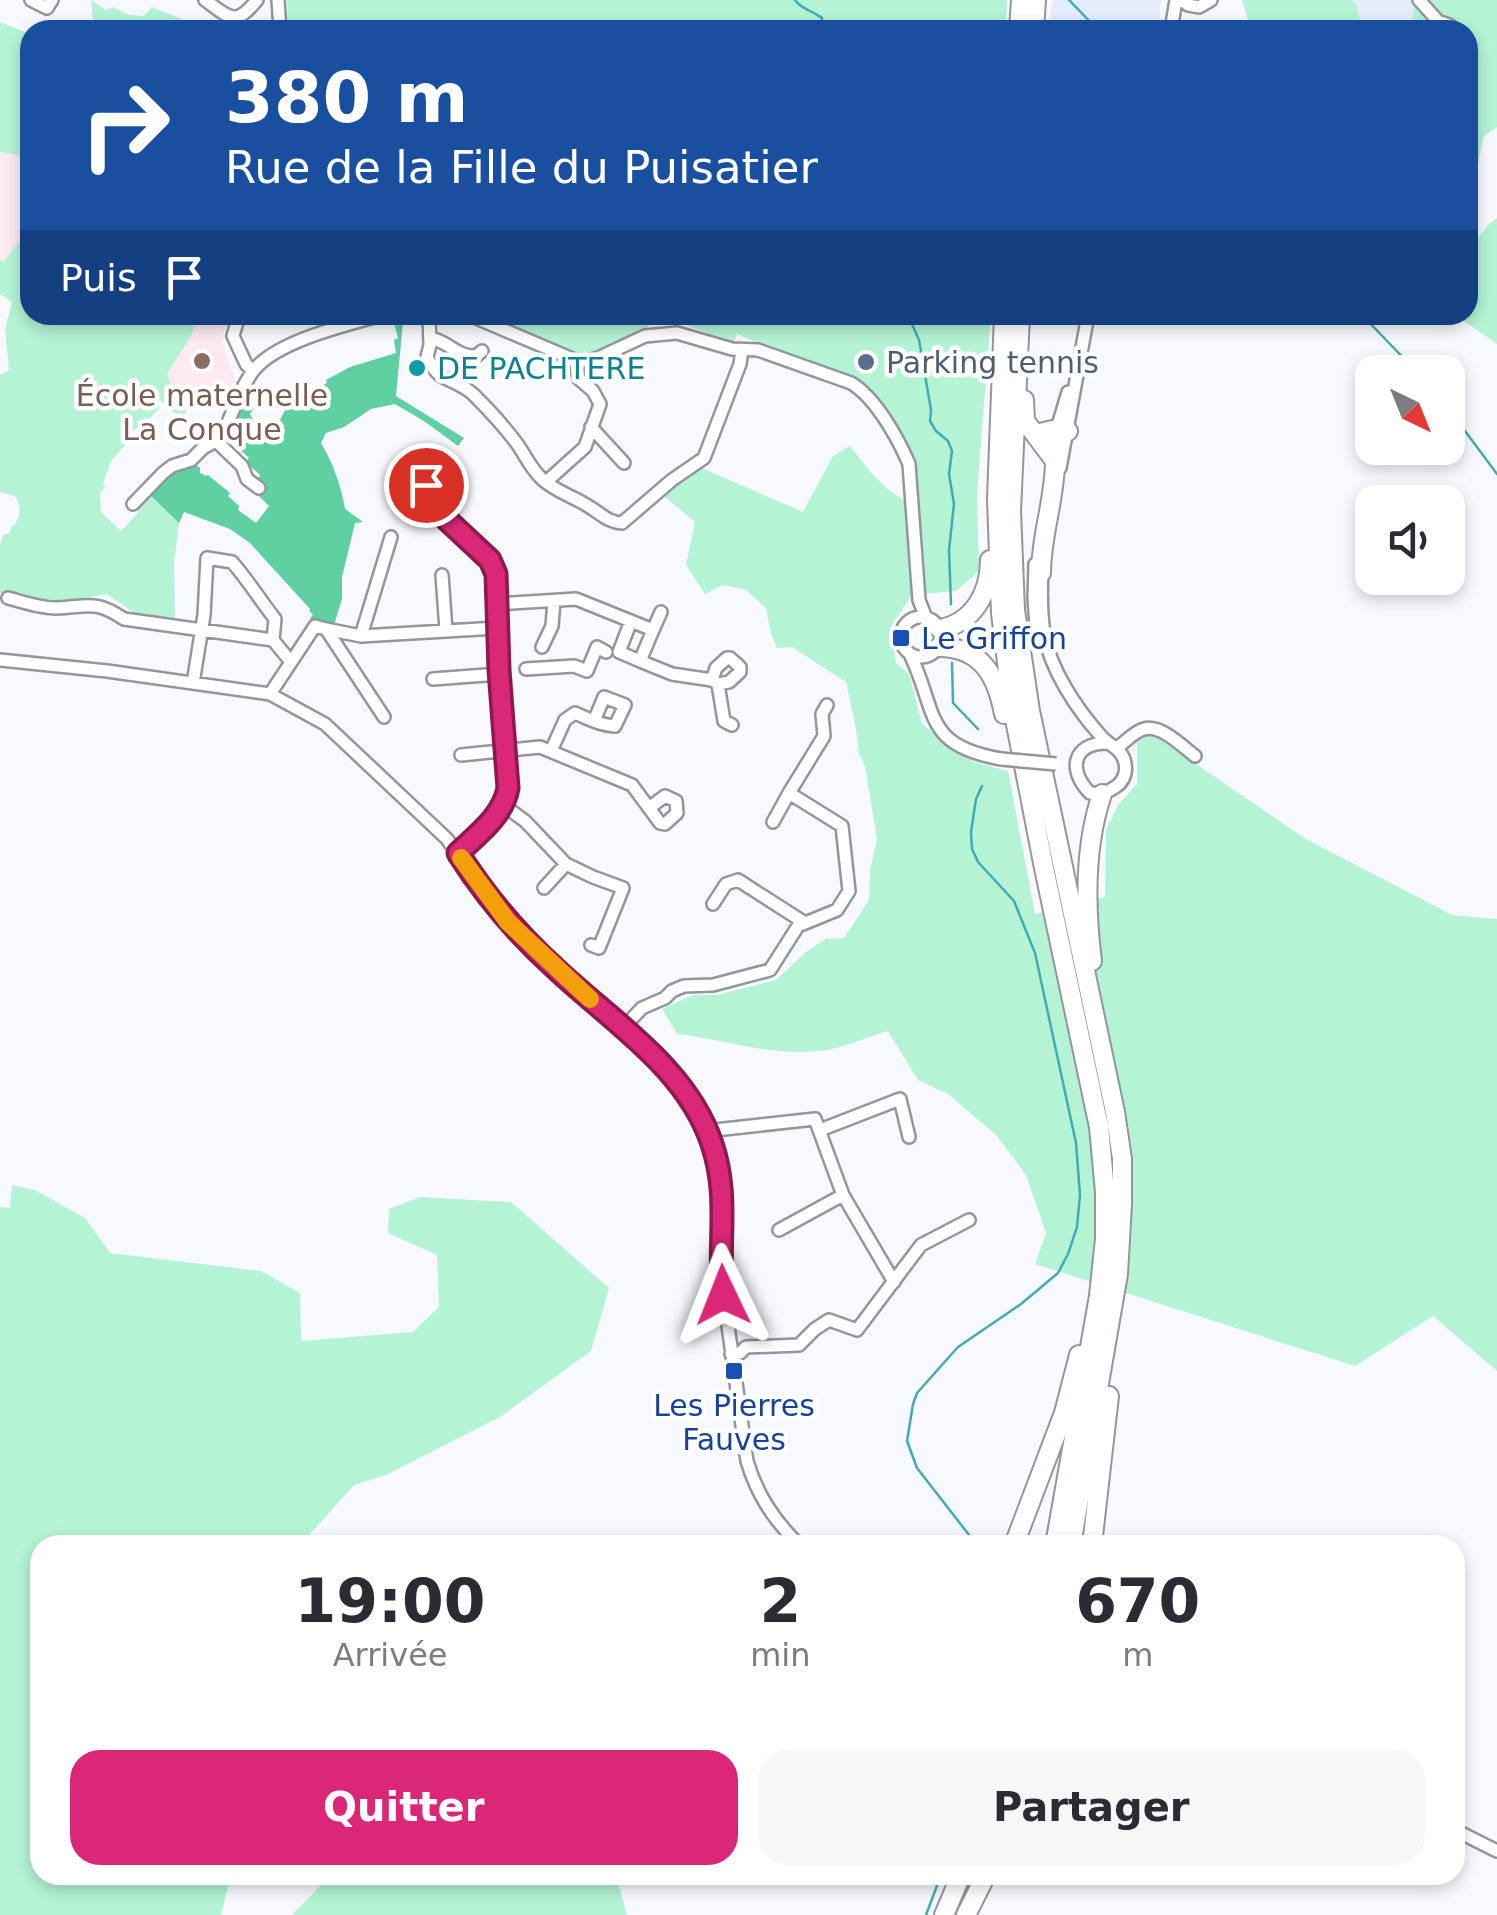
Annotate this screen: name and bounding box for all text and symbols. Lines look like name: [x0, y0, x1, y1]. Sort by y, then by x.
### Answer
text: 380 m: [225, 57, 468, 139]
icon: right: [60, 60, 190, 190]
text: Rue de la Fille du Puisatier: [225, 141, 818, 194]
icon: arrive: [157, 250, 212, 305]
text: Puis: [60, 256, 137, 300]
place label: Parking tennis: [886, 345, 1099, 380]
marker: École maternelle La Conque: [191, 350, 213, 372]
place label: DE PACHTERE: [437, 351, 645, 386]
marker: Parking tennis: [855, 351, 877, 373]
north arrow: [1355, 355, 1465, 465]
map controls: [1355, 355, 1465, 595]
marker: DE PACHTERE: [406, 357, 428, 379]
place label: École maternelle La Conque: [76, 378, 328, 447]
pin: [384, 443, 469, 528]
icon: arrive: [399, 458, 454, 513]
button: sound: [1355, 485, 1465, 595]
place label: Le Griffon: [921, 621, 1067, 656]
marker: Le Griffon: [890, 627, 912, 649]
position arrow: [671, 1243, 775, 1347]
marker: Les Pierres Fauves: [723, 1360, 745, 1382]
place label: Les Pierres Fauves: [653, 1388, 815, 1457]
text: 19:00: [295, 1566, 486, 1636]
text: 2: [759, 1566, 801, 1636]
text: 670: [1075, 1566, 1200, 1636]
text: Arrivée: [333, 1636, 448, 1674]
text: min: [750, 1636, 811, 1674]
text: m: [1122, 1636, 1153, 1674]
button: Quitter: [70, 1750, 738, 1865]
button: Partager: [758, 1750, 1425, 1865]

